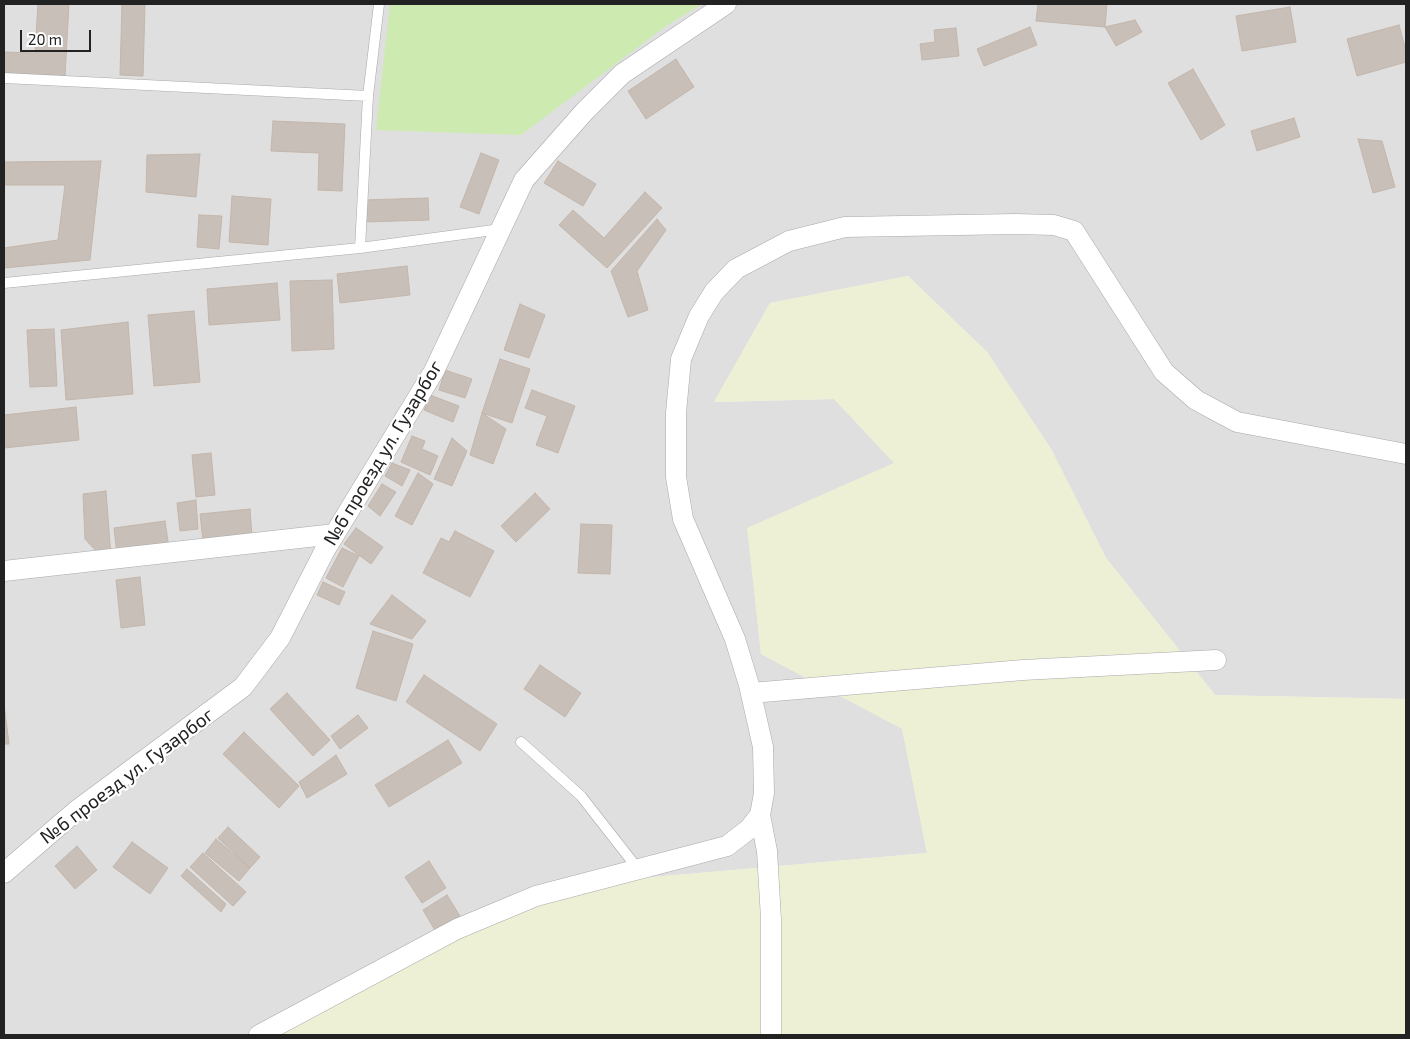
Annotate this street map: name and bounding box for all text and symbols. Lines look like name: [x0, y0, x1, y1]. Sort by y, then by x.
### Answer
scale bar: [22, 20, 94, 52]
text: 20 m: [28, 30, 62, 48]
street label: №6 проезд ул. Гузарбог: [319, 356, 447, 550]
street label: №6 проезд ул. Гузарбог: [36, 703, 218, 849]

